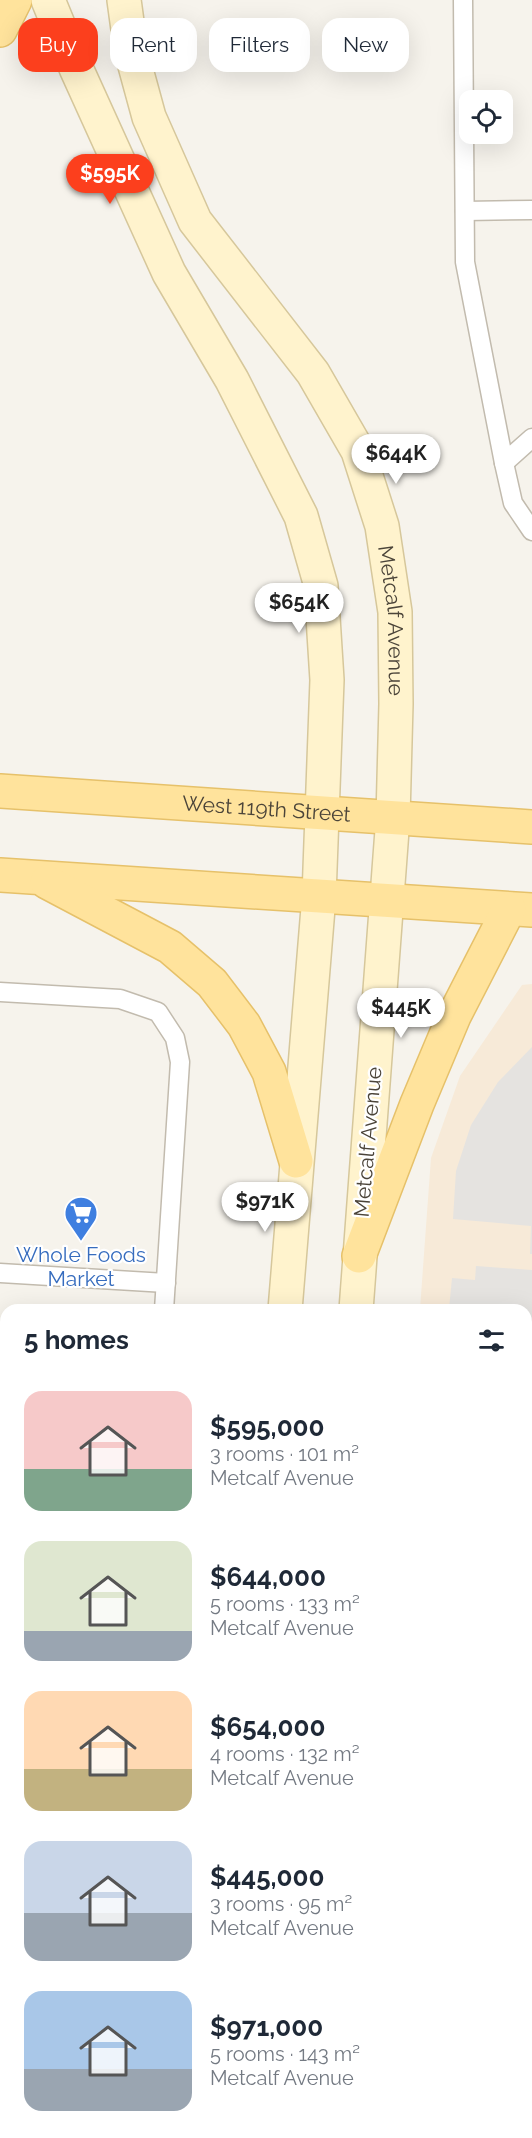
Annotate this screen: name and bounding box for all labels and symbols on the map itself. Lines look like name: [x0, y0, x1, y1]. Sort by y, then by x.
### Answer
pin: $595K: [68, 154, 152, 205]
pin: $644K: [354, 434, 438, 485]
street label: Metcalf Avenue: [373, 544, 409, 696]
pin: $654K: [257, 583, 341, 634]
street label: West 119th Street: [181, 790, 351, 827]
pin: $445K: [359, 988, 443, 1039]
street label: Metcalf Avenue: [348, 1066, 387, 1218]
pin: $971K: [223, 1182, 307, 1233]
supermarket icon: Whole Foods Market: [63, 1195, 99, 1242]
place label: Whole Foods Market: [16, 1242, 146, 1291]

